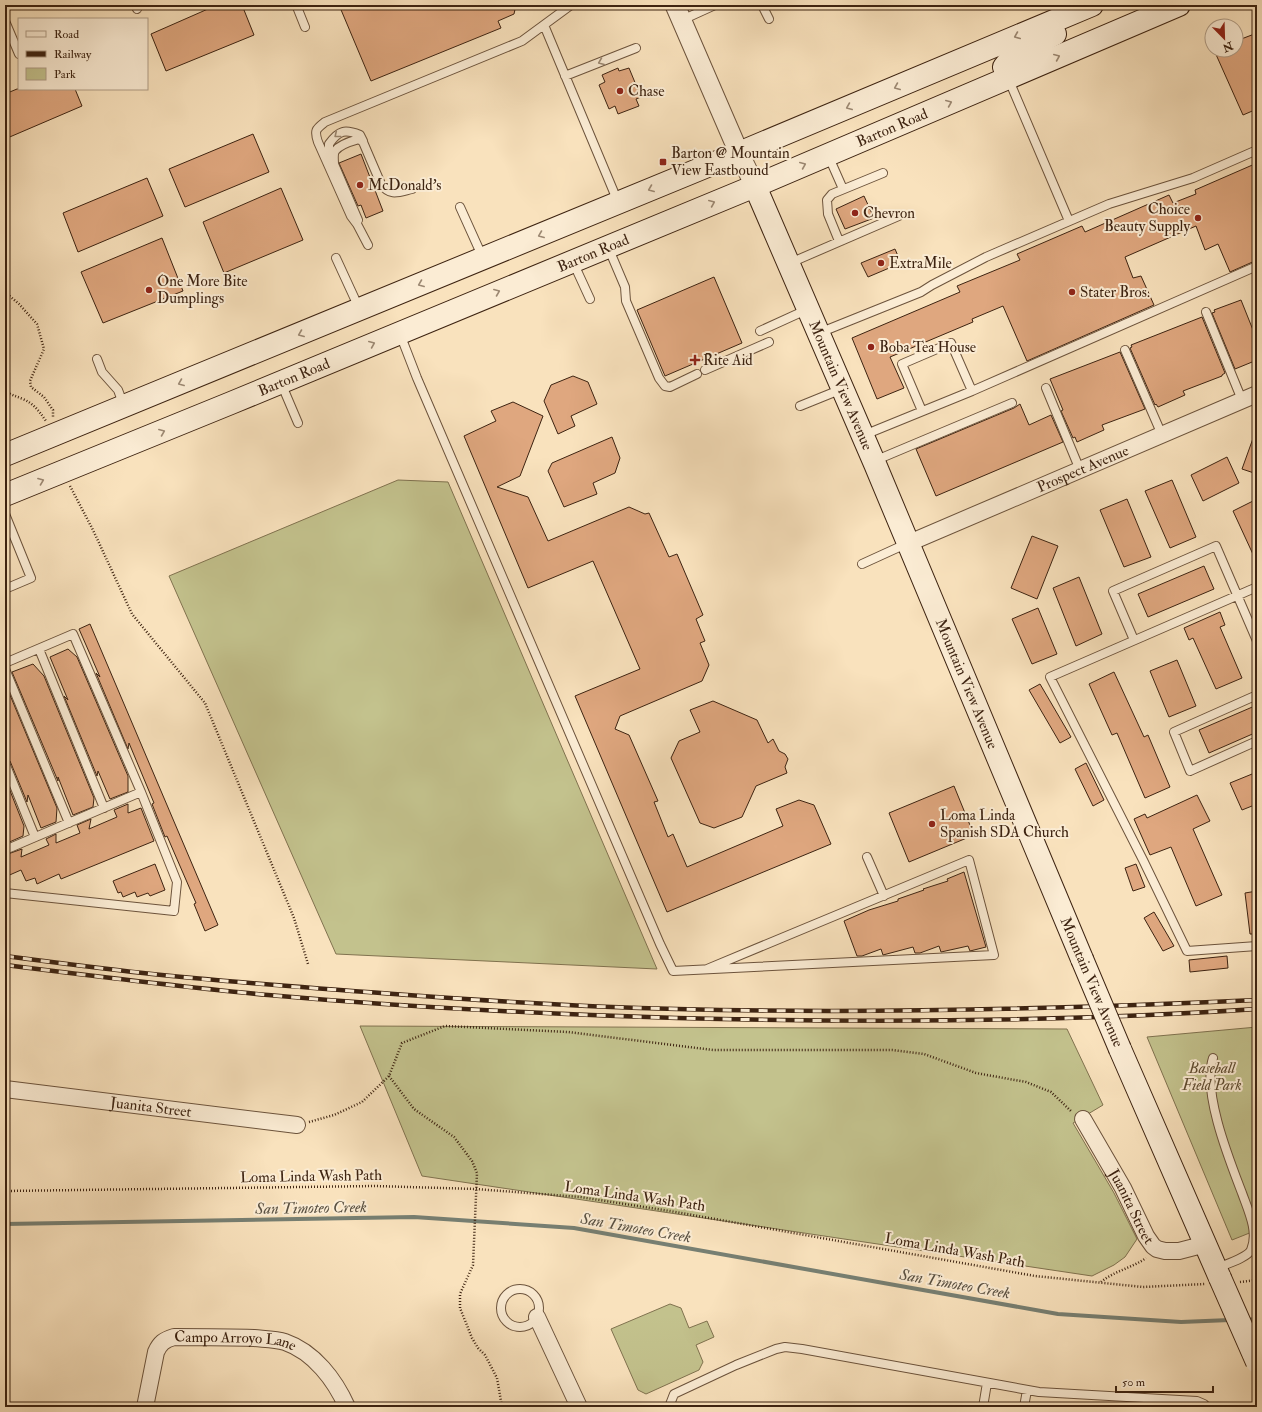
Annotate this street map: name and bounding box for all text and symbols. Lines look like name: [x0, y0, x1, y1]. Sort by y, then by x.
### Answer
legend: [18, 18, 148, 90]
north arrow: [1204, 18, 1244, 58]
text: Road: [54, 27, 79, 42]
one-way arrow: [1014, 32, 1021, 40]
text: N: [1220, 38, 1236, 55]
text: Railway: [54, 47, 92, 62]
one-way arrow: [1052, 54, 1060, 62]
one-way arrow: [597, 58, 604, 66]
text: Park: [54, 67, 76, 82]
place label: Chase: [628, 82, 664, 101]
one-way arrow: [894, 82, 901, 90]
marker: Chase: [615, 86, 625, 96]
one-way arrow: [944, 100, 952, 108]
one-way arrow: [845, 102, 853, 110]
street label: Barton Road: [853, 104, 931, 152]
one-way arrow: [334, 130, 342, 137]
place label: Barton @ Mountain View Eastbound: [671, 144, 790, 180]
marker: Barton @ Mountain View Eastbound: [658, 157, 668, 167]
one-way arrow: [800, 162, 807, 170]
place label: McDonald's: [368, 176, 441, 195]
marker: McDonald's: [355, 180, 365, 190]
one-way arrow: [648, 185, 655, 193]
one-way arrow: [709, 200, 716, 208]
place label: Choice Beauty Supply: [1104, 200, 1190, 237]
place label: Chevron: [863, 204, 915, 223]
marker: Chevron: [850, 208, 860, 218]
marker: Choice Beauty Supply: [1193, 213, 1203, 223]
one-way arrow: [538, 230, 545, 238]
street label: Barton Road: [555, 230, 633, 277]
place label: ExtraMile: [889, 254, 952, 273]
marker: ExtraMile: [876, 258, 886, 268]
place label: One More Bite Dumplings: [157, 272, 248, 309]
one-way arrow: [417, 280, 424, 288]
place label: Stater Bros.: [1080, 283, 1150, 302]
marker: One More Bite Dumplings: [144, 285, 154, 295]
marker: Stater Bros.: [1067, 287, 1077, 297]
one-way arrow: [493, 289, 500, 297]
street label: Mountain View Avenue: [804, 318, 877, 453]
one-way arrow: [297, 329, 304, 337]
place label: Boba Tea House: [879, 338, 976, 357]
one-way arrow: [369, 341, 376, 349]
marker: Boba Tea House: [866, 342, 876, 352]
place label: Rite Aid: [703, 351, 753, 370]
street label: Barton Road: [255, 354, 333, 401]
marker: Rite Aid: [690, 355, 700, 365]
one-way arrow: [177, 379, 184, 387]
one-way arrow: [158, 428, 165, 436]
street label: Prospect Avenue: [1034, 441, 1132, 497]
one-way arrow: [38, 477, 45, 485]
street label: Mountain View Avenue: [931, 616, 1002, 752]
place label: Loma Linda Spanish SDA Church: [940, 806, 1069, 843]
marker: Loma Linda Spanish SDA Church: [927, 819, 937, 829]
street label: Mountain View Avenue: [1056, 914, 1128, 1050]
park label: Baseball Field Park: [1181, 1059, 1242, 1095]
street label: Juanita Street: [108, 1093, 193, 1122]
street label: Juanita Street: [1103, 1165, 1158, 1248]
street label: Loma Linda Wash Path: [240, 1166, 382, 1187]
street label: Loma Linda Wash Path: [563, 1177, 707, 1216]
water label: San Timoteo Creek: [254, 1197, 367, 1219]
water label: San Timoteo Creek: [578, 1208, 693, 1248]
street label: Loma Linda Wash Path: [883, 1229, 1027, 1272]
water label: San Timoteo Creek: [897, 1264, 1012, 1304]
street label: Campo Arroyo Lane: [174, 1328, 299, 1356]
scale bar: [1116, 1368, 1213, 1394]
text: 50 m: [1122, 1375, 1146, 1390]

